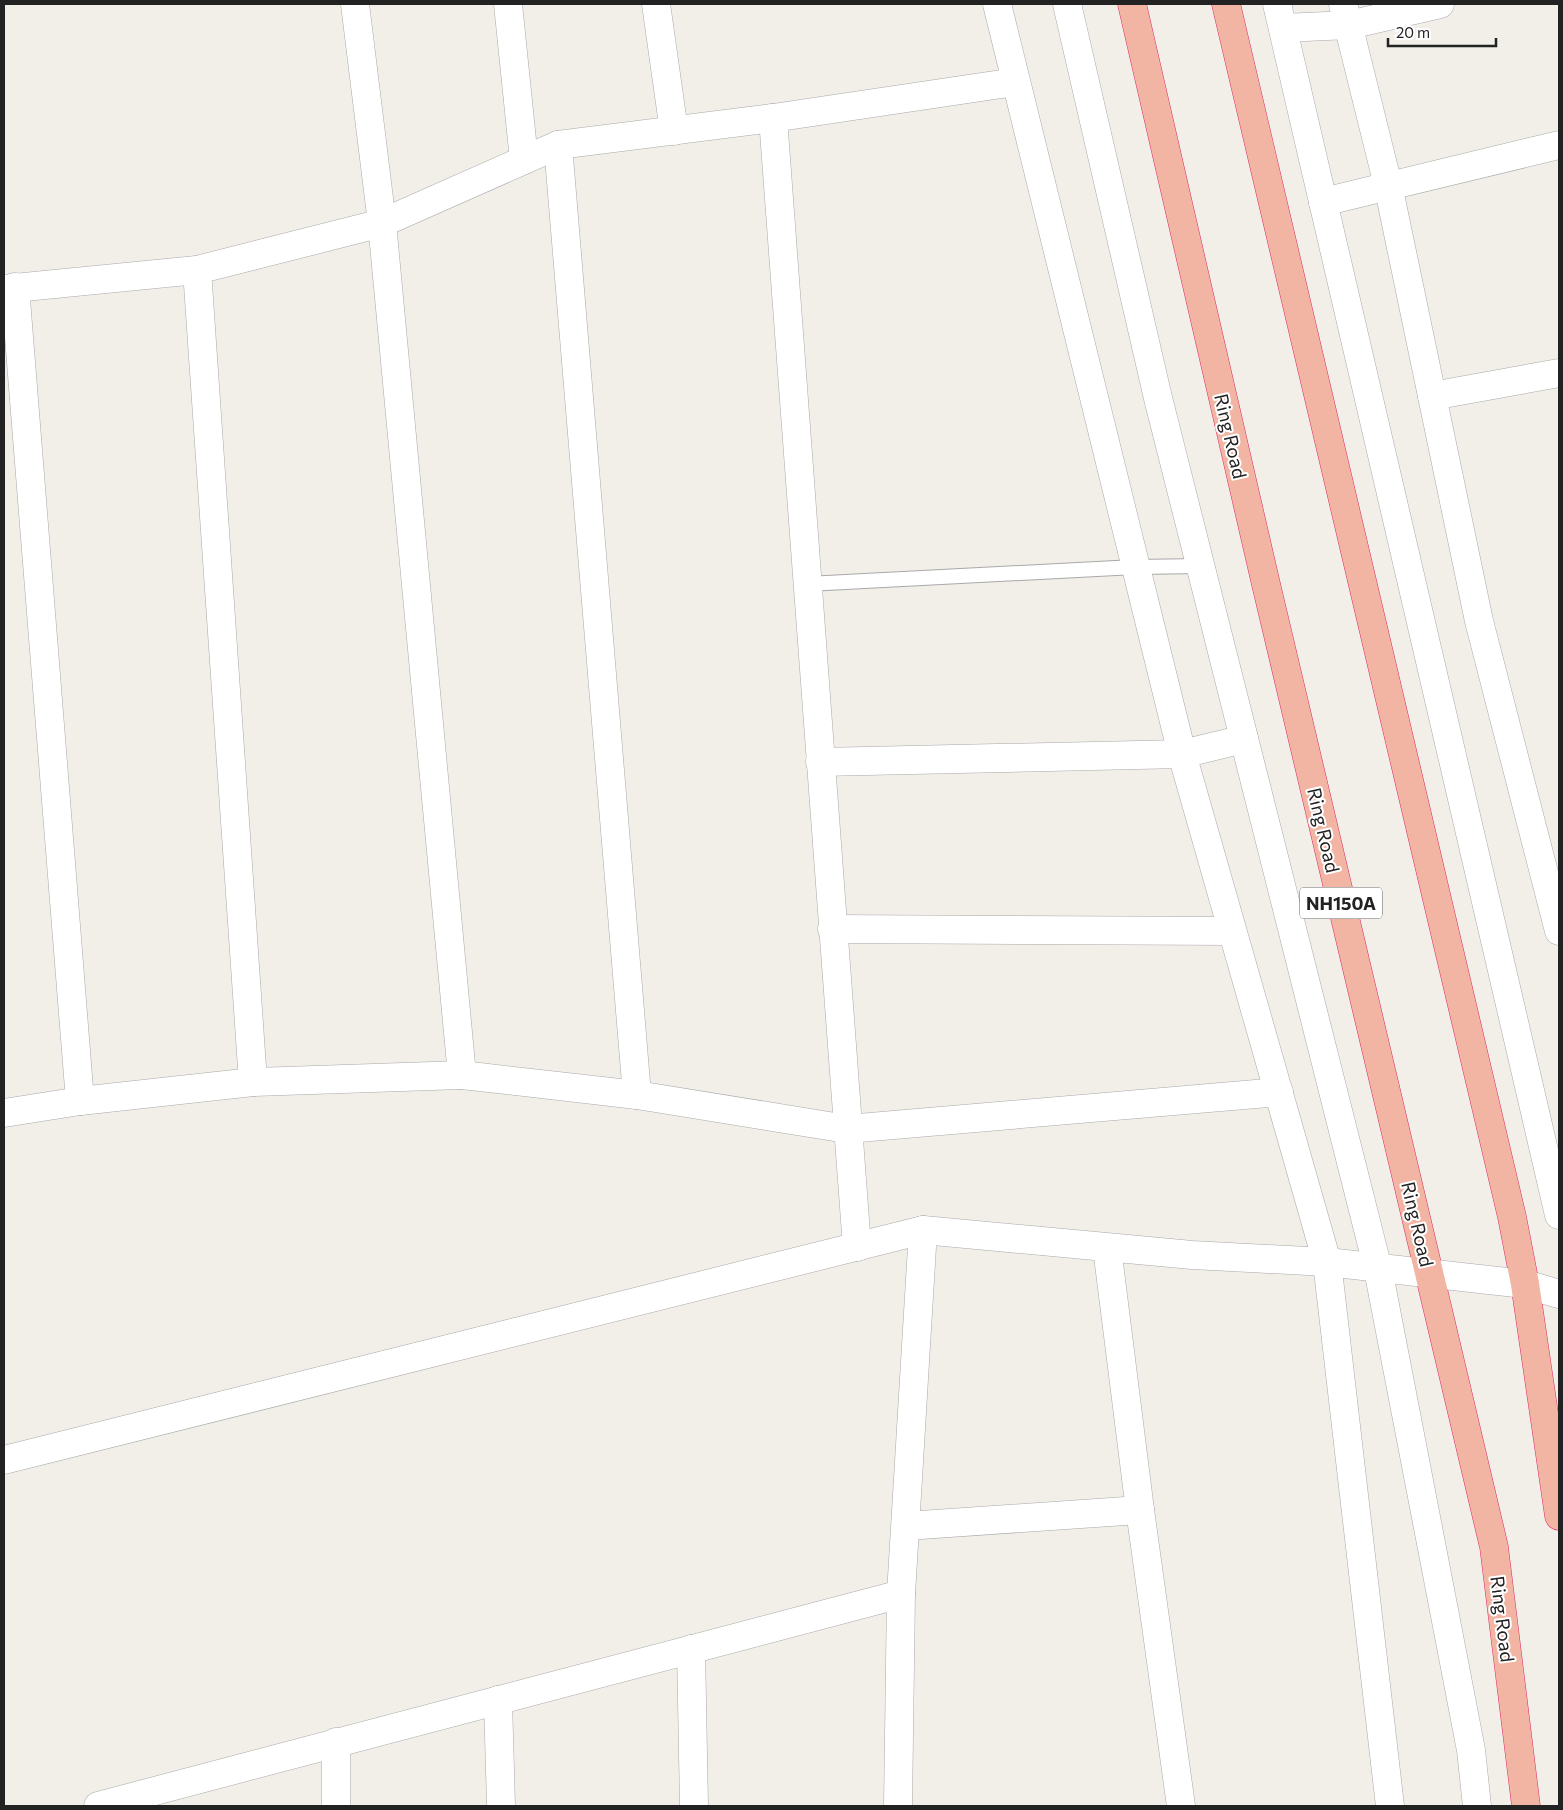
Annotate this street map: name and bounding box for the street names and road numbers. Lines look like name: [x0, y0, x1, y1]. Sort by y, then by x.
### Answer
street label: Ring Road: [1210, 391, 1252, 481]
street label: Ring Road: [1303, 785, 1345, 875]
road number: NH150A: [1300, 888, 1382, 918]
street label: Ring Road: [1397, 1179, 1439, 1269]
street label: Ring Road: [1486, 1575, 1520, 1663]

